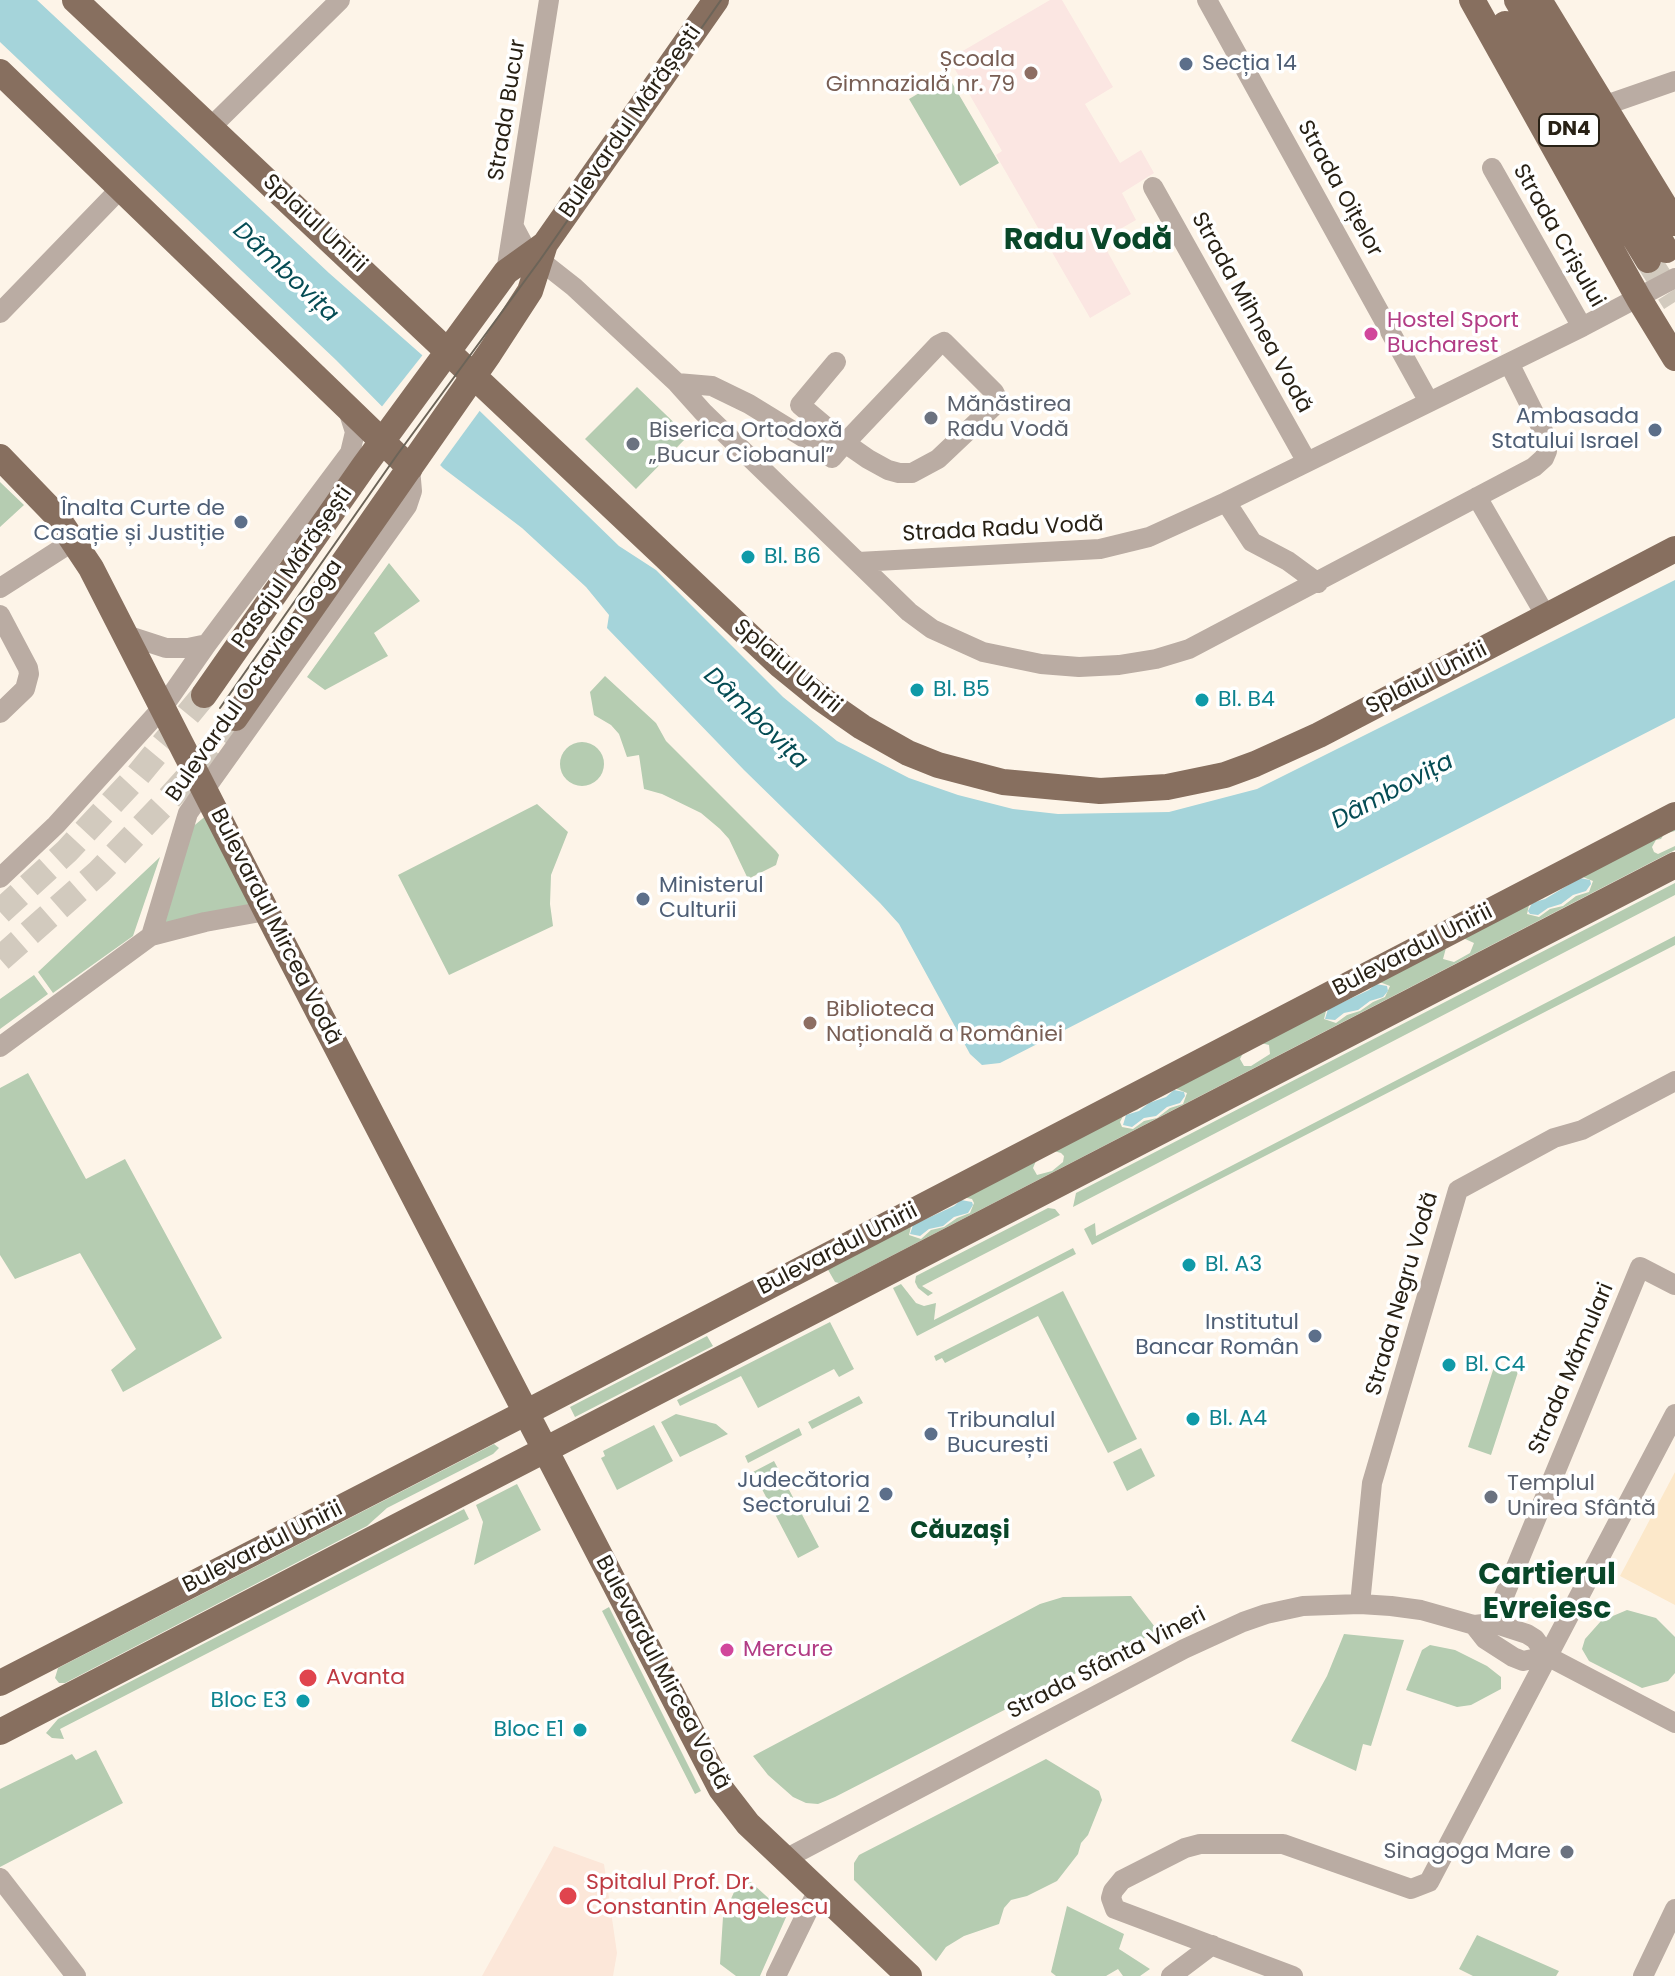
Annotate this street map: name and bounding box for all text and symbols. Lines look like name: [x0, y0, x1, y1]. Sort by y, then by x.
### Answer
street label: Bulevardul Mărășești: [554, 21, 708, 223]
street label: Strada Bucur: [484, 37, 532, 183]
place label: Școala Gimnazială nr. 79: [826, 47, 1015, 98]
place label: Secția 14: [1202, 51, 1297, 77]
marker: Secția 14: [1177, 55, 1195, 73]
marker: Școala Gimnazială nr. 79: [1022, 64, 1040, 82]
road number: DN4: [1539, 114, 1599, 146]
street label: Strada Oițelor: [1291, 116, 1387, 262]
street label: Strada Crișului: [1506, 160, 1610, 312]
street label: Splaiul Unirii: [257, 169, 371, 279]
street label: Strada Mihnea Vodă: [1185, 208, 1317, 418]
water label: Dâmbovița: [226, 217, 344, 329]
district label: Radu Vodă: [1004, 223, 1172, 259]
place label: Hostel Sport Bucharest: [1387, 308, 1519, 360]
marker: Hostel Sport Bucharest: [1362, 325, 1380, 343]
place label: Mănăstirea Radu Vodă: [947, 392, 1071, 444]
place label: Ambasada Statului Israel: [1491, 404, 1639, 456]
marker: Mănăstirea Radu Vodă: [922, 409, 940, 427]
place label: Biserica Ortodoxă „Bucur Ciobanul”: [649, 418, 843, 470]
marker: Ambasada Statului Israel: [1646, 421, 1664, 439]
marker: Biserica Ortodoxă „Bucur Ciobanul”: [624, 435, 642, 453]
street label: Pasajul Mărășești: [227, 482, 359, 654]
place label: Înalta Curte de Casație și Justiție: [33, 496, 225, 548]
street label: Strada Radu Vodă: [902, 512, 1104, 548]
marker: Înalta Curte de Casație și Justiție: [232, 513, 250, 531]
place label: Bl. B6: [764, 544, 821, 570]
marker: Bl. B6: [739, 548, 757, 566]
street label: Bulevardul Octavian Goga: [161, 555, 349, 807]
street label: Splaiul Unirii: [728, 614, 846, 720]
street label: Splaiul Unirii: [1362, 637, 1492, 721]
water label: Dâmbovița: [697, 662, 813, 776]
place label: Bl. B5: [933, 677, 990, 703]
marker: Bl. B5: [908, 681, 926, 699]
place label: Bl. B4: [1218, 687, 1275, 713]
marker: Bl. B4: [1193, 691, 1211, 709]
water label: Dâmbovița: [1327, 748, 1459, 836]
street label: Bulevardul Mircea Vodă: [204, 805, 346, 1049]
place label: Ministerul Culturii: [659, 873, 764, 924]
marker: Ministerul Culturii: [634, 890, 652, 908]
street label: Bulevardul Unirii: [1329, 899, 1497, 1003]
place label: Biblioteca Națională a României: [826, 997, 1063, 1048]
marker: Biblioteca Națională a României: [801, 1014, 819, 1032]
street label: Strada Negru Vodă: [1361, 1189, 1445, 1399]
street label: Bulevardul Unirii: [754, 1198, 922, 1302]
place label: Bl. A3: [1205, 1252, 1262, 1278]
marker: Bl. A3: [1180, 1256, 1198, 1274]
street label: Strada Mămulari: [1524, 1279, 1620, 1459]
place label: Institutul Bancar Român: [1135, 1310, 1299, 1362]
marker: Institutul Bancar Român: [1306, 1327, 1324, 1345]
place label: Bl. C4: [1465, 1352, 1525, 1378]
marker: Bl. C4: [1440, 1356, 1458, 1374]
place label: Bl. A4: [1209, 1406, 1267, 1432]
place label: Tribunalul București: [947, 1408, 1055, 1460]
marker: Bl. A4: [1184, 1410, 1202, 1428]
marker: Tribunalul București: [922, 1425, 940, 1443]
place label: Judecătoria Sectorului 2: [737, 1468, 870, 1520]
place label: Templul Unirea Sfântă: [1507, 1471, 1656, 1522]
marker: Judecătoria Sectorului 2: [877, 1485, 895, 1503]
marker: Templul Unirea Sfântă: [1482, 1488, 1500, 1506]
street label: Bulevardul Unirii: [179, 1496, 347, 1600]
district label: Căuzași: [910, 1518, 1010, 1546]
street label: Bulevardul Mircea Vodă: [589, 1551, 735, 1795]
district label: Cartierul Evreiesc: [1478, 1558, 1616, 1628]
street label: Strada Sfânta Vineri: [1003, 1603, 1211, 1725]
place label: Mercure: [743, 1637, 833, 1663]
marker: Mercure: [718, 1641, 736, 1659]
place label: Avanta: [326, 1665, 405, 1691]
marker: Avanta: [297, 1667, 319, 1689]
place label: Bloc E3: [211, 1688, 287, 1714]
marker: Bloc E3: [294, 1692, 312, 1710]
place label: Bloc E1: [493, 1717, 564, 1743]
marker: Bloc E1: [571, 1721, 589, 1739]
place label: Sinagoga Mare: [1383, 1839, 1551, 1865]
marker: Sinagoga Mare: [1558, 1843, 1576, 1861]
place label: Spitalul Prof. Dr. Constantin Angelescu: [586, 1870, 828, 1922]
marker: Spitalul Prof. Dr. Constantin Angelescu: [557, 1885, 579, 1907]

